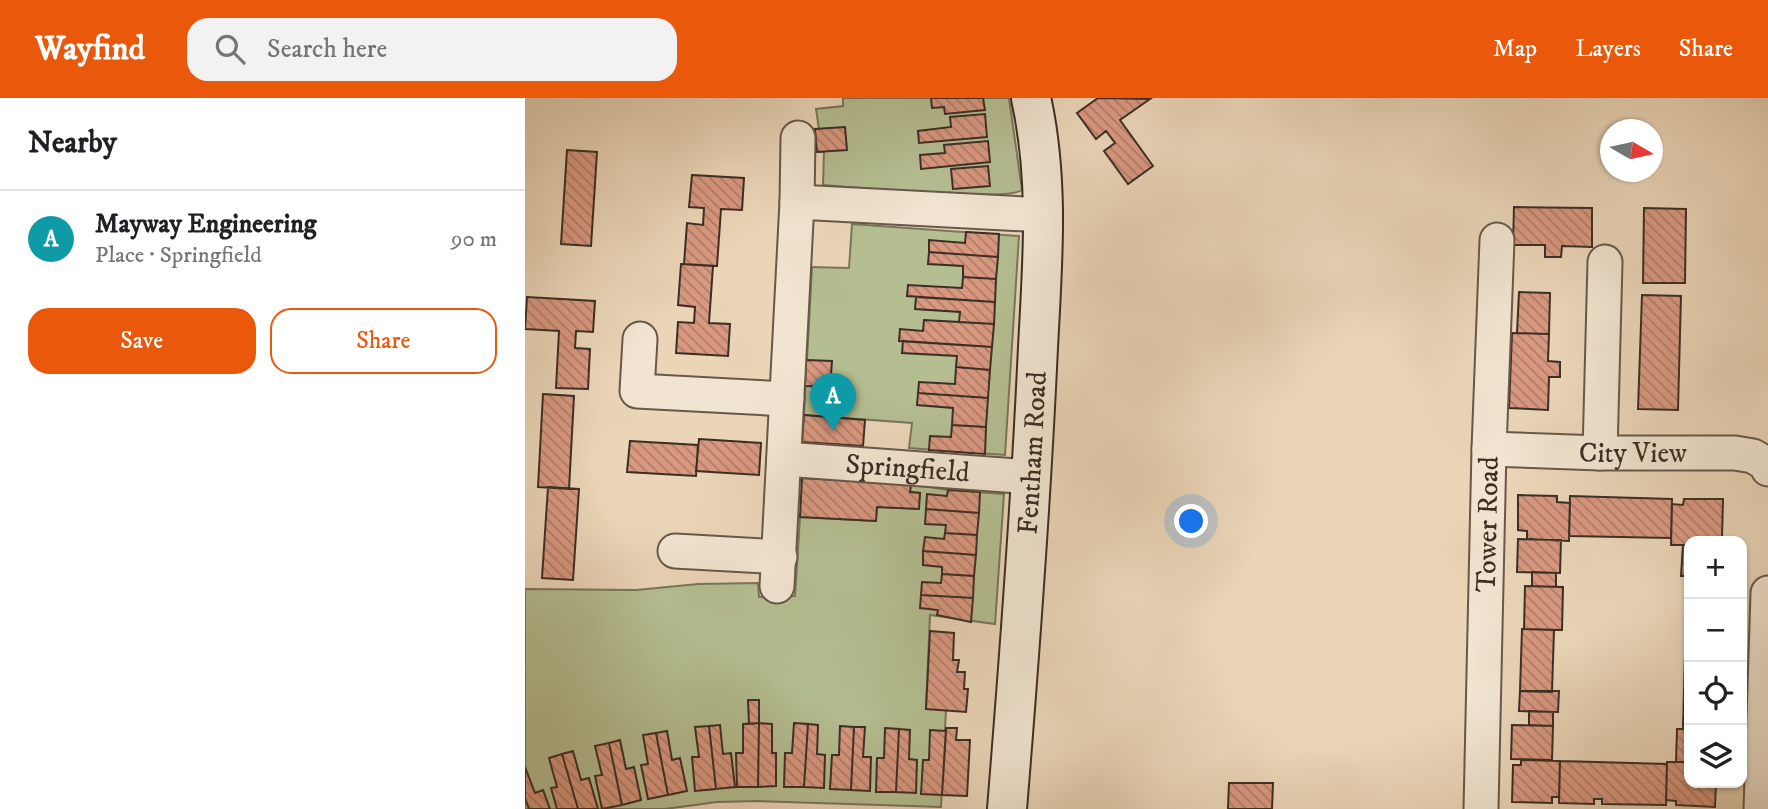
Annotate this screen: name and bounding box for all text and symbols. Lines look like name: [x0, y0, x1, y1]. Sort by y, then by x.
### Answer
search box: [187, 18, 677, 81]
text: Wayfind: [35, 29, 145, 70]
icon: search: [211, 30, 249, 68]
text: Search here: [267, 33, 387, 66]
text: Map: [1493, 34, 1537, 64]
text: Layers: [1575, 34, 1641, 64]
text: Share: [1679, 34, 1733, 64]
north arrow: [1600, 119, 1663, 182]
text: Nearby: [28, 125, 117, 162]
text: Mayway Engineering: [95, 208, 316, 241]
text: A: [44, 225, 58, 254]
text: 90 m: [451, 225, 497, 254]
text: Place · Springfield: [95, 241, 262, 270]
button: Save: [28, 308, 256, 374]
button: Share: [270, 308, 497, 374]
street label: Fentham Road: [1010, 371, 1054, 536]
pin: A: [810, 373, 856, 431]
street label: City View: [1578, 435, 1687, 471]
street label: Springfield: [844, 446, 971, 490]
street label: Tower Road: [1468, 456, 1506, 592]
your location: [1174, 504, 1208, 538]
map controls: [1684, 536, 1747, 788]
button: +: [1684, 536, 1747, 599]
button: −: [1684, 599, 1747, 662]
button: locate: [1684, 662, 1747, 725]
button: layers: [1684, 725, 1747, 788]

